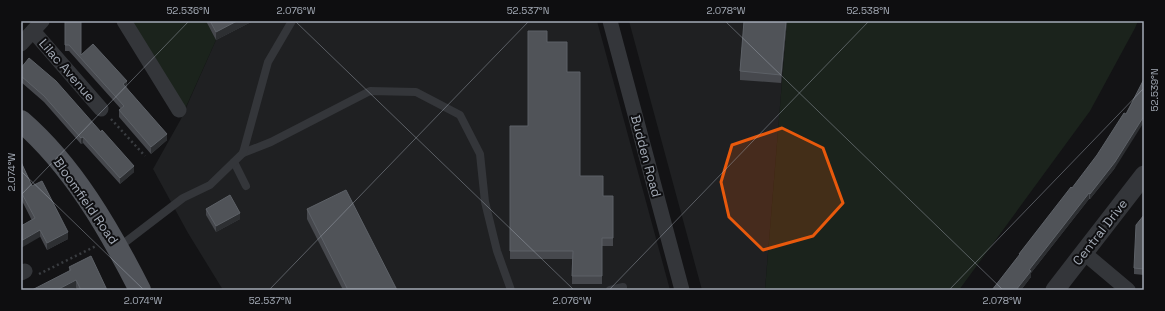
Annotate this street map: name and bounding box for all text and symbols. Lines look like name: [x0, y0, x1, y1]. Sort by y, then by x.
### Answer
text: 52.536°N: [166, 4, 210, 17]
text: 2.076°W: [277, 4, 316, 17]
text: 52.537°N: [507, 4, 549, 17]
text: 2.078°W: [706, 4, 746, 17]
text: 52.538°N: [846, 4, 890, 17]
street label: Lilac Avenue: [35, 35, 99, 105]
text: 52.539°N: [1148, 68, 1161, 112]
street label: Budden Road: [627, 113, 665, 199]
text: 2.074°W: [5, 153, 18, 191]
street label: Bloomfield Road: [50, 154, 122, 248]
street label: Central Drive: [1069, 195, 1131, 269]
text: 2.074°W: [124, 294, 162, 307]
text: 52.537°N: [249, 294, 291, 307]
text: 2.076°W: [553, 294, 592, 307]
text: 2.078°W: [982, 294, 1022, 307]

